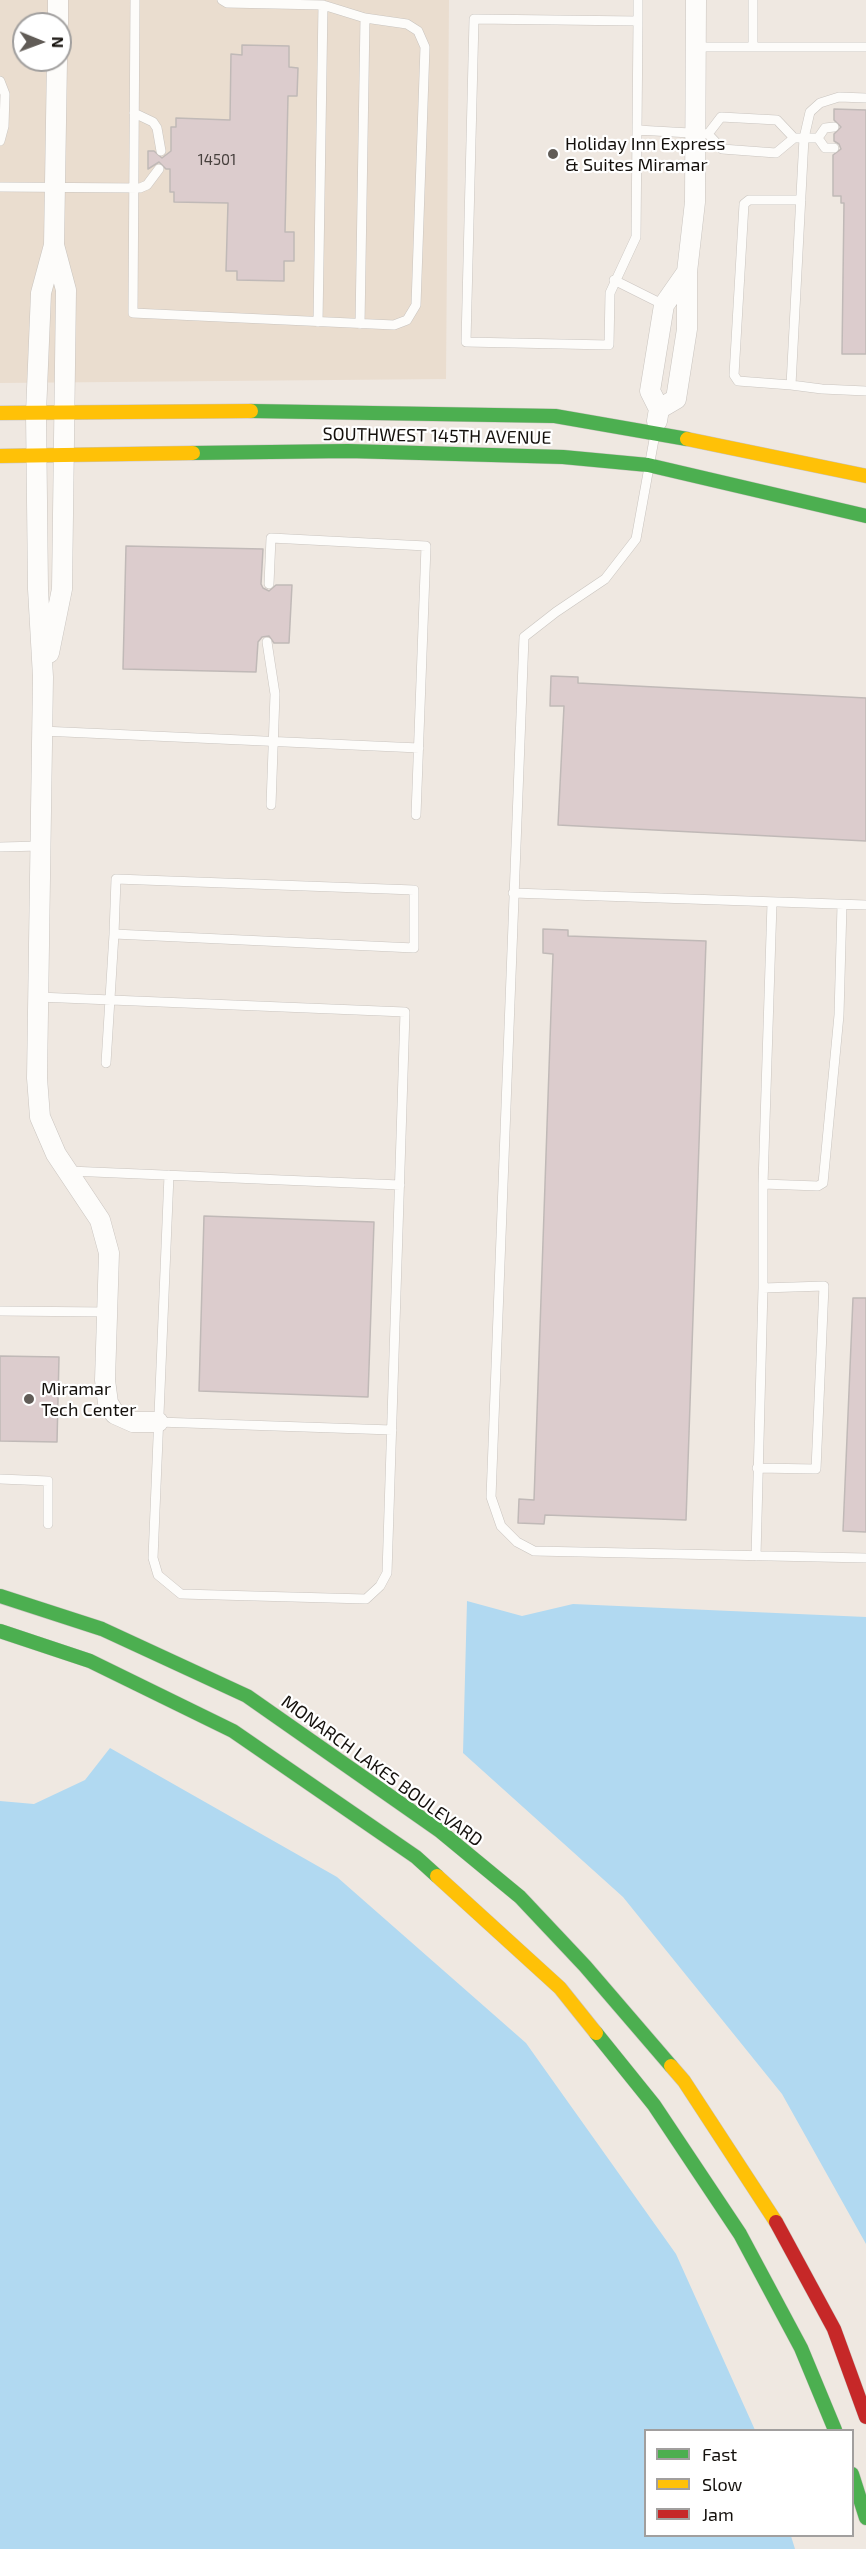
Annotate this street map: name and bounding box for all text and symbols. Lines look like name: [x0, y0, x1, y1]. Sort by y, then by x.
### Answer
north arrow: [12, 12, 72, 72]
text: N: [49, 36, 68, 48]
place label: Holiday Inn Express & Suites Miramar: [565, 133, 725, 176]
marker: Holiday Inn Express & Suites Miramar: [546, 147, 560, 161]
house number: 14501: [198, 151, 236, 169]
street label: SOUTHWEST 145TH AVENUE: [322, 423, 552, 449]
place label: Miramar Tech Center: [41, 1378, 137, 1420]
marker: Miramar Tech Center: [22, 1392, 36, 1406]
street label: MONARCH LAKES BOULEVARD: [277, 1691, 487, 1851]
legend: [644, 2429, 854, 2537]
text: Fast: [702, 2443, 737, 2465]
text: Slow: [702, 2473, 742, 2495]
text: Jam: [702, 2503, 734, 2525]

